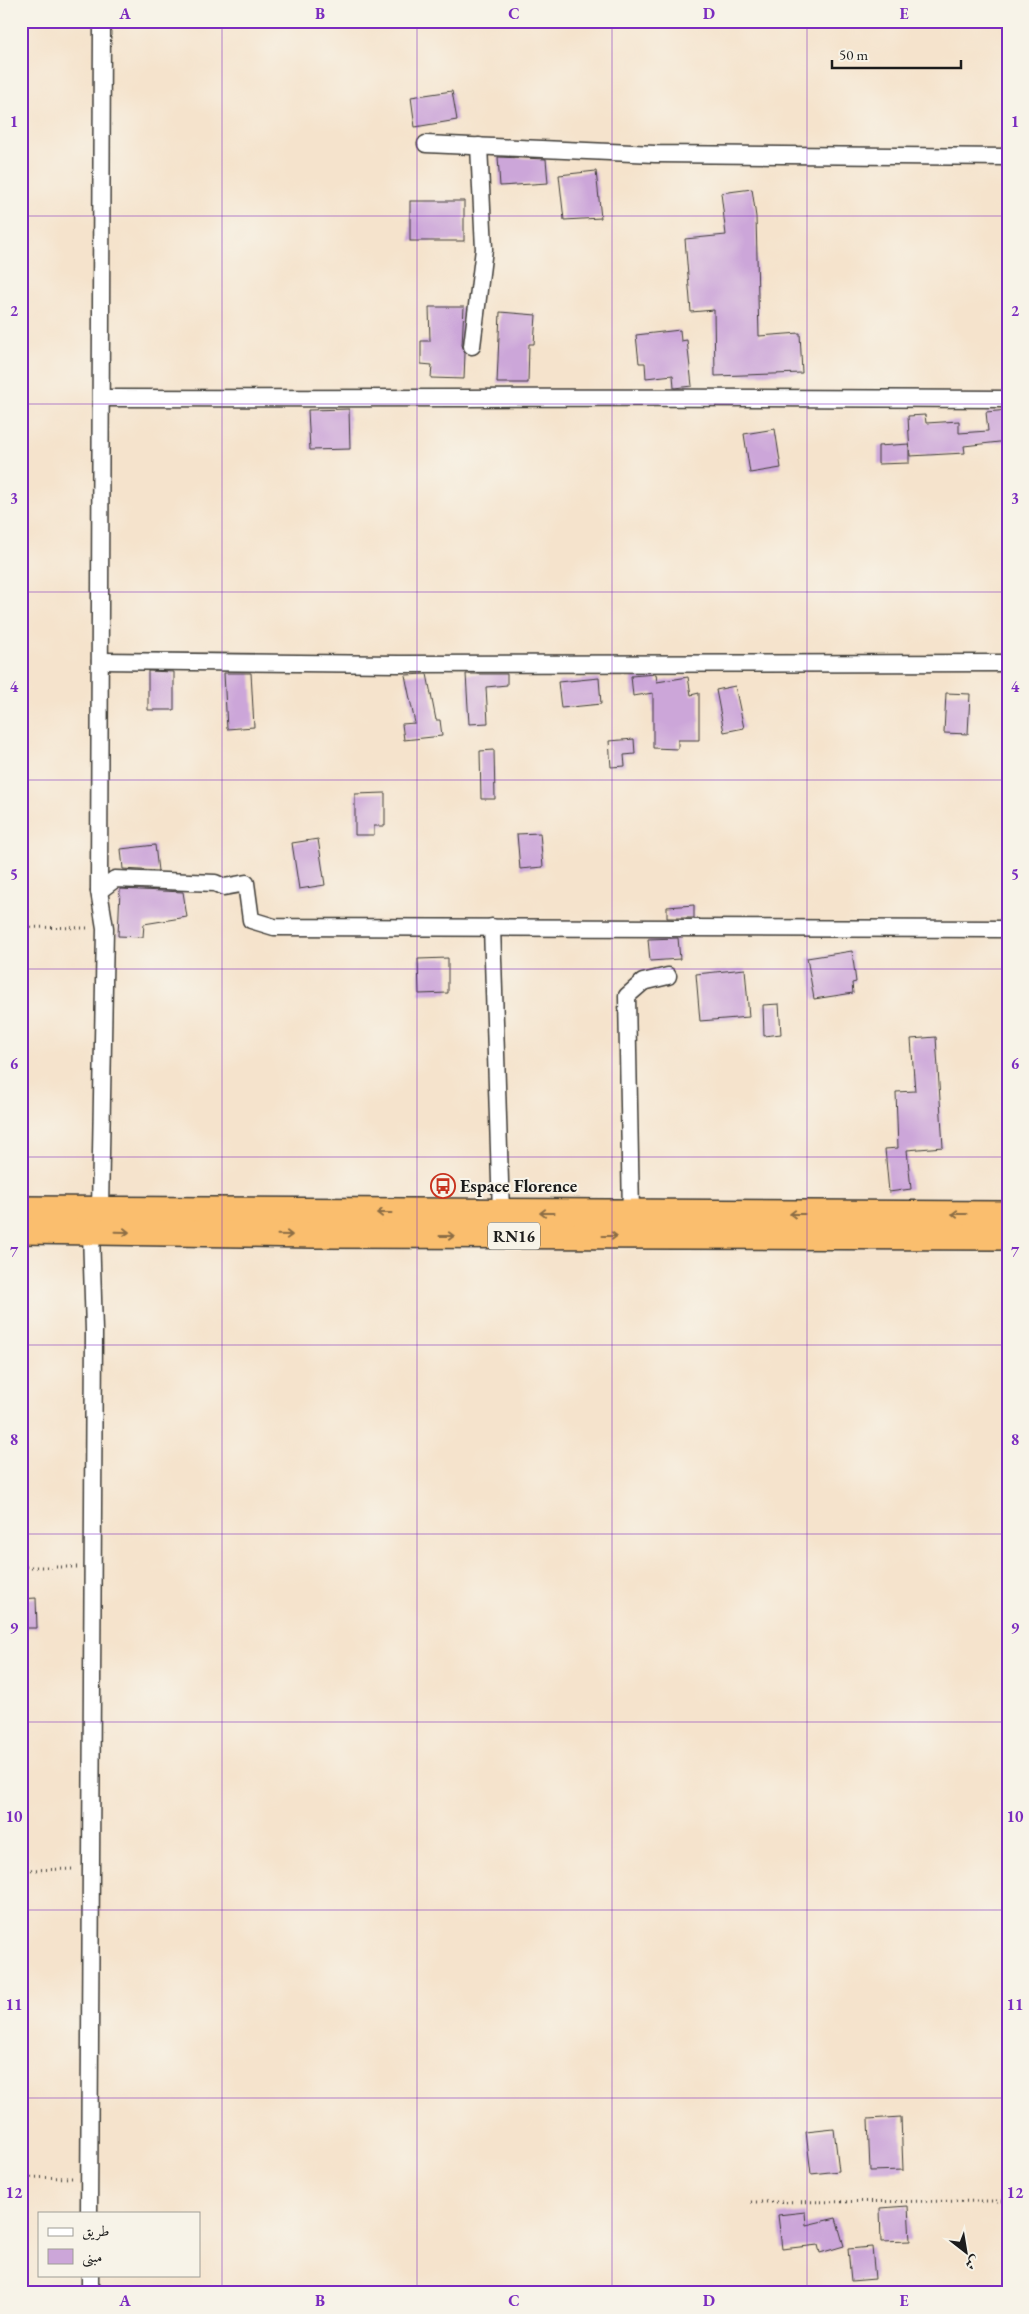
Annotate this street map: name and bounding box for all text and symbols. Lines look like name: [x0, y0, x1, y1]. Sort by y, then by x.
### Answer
text: A: [118, 3, 131, 24]
text: B: [315, 3, 325, 24]
text: C: [508, 3, 520, 24]
text: D: [703, 3, 715, 24]
text: E: [899, 3, 909, 24]
scale bar: [832, 38, 960, 70]
text: 50 m: [839, 45, 868, 64]
text: 1: [10, 111, 18, 132]
text: 1: [1011, 111, 1019, 132]
text: 2: [10, 300, 19, 321]
text: 2: [1011, 300, 1020, 321]
text: 3: [10, 488, 18, 509]
text: 3: [1011, 488, 1019, 509]
text: 4: [10, 676, 19, 697]
text: 4: [1011, 676, 1020, 697]
text: 5: [10, 864, 18, 885]
text: 5: [1011, 864, 1019, 885]
text: 6: [10, 1053, 19, 1074]
text: 6: [1011, 1053, 1020, 1074]
bus stop icon: Espace Florence: [430, 1173, 456, 1199]
place label: Espace Florence: [460, 1174, 578, 1197]
one-way arrow: [376, 1208, 392, 1218]
one-way arrow: [539, 1208, 555, 1218]
one-way arrow: [789, 1209, 805, 1219]
one-way arrow: [951, 1209, 968, 1219]
road number: RN16: [488, 1222, 540, 1250]
one-way arrow: [114, 1227, 130, 1237]
one-way arrow: [277, 1230, 293, 1239]
one-way arrow: [439, 1231, 455, 1241]
one-way arrow: [602, 1231, 618, 1241]
text: 7: [10, 1241, 19, 1262]
text: 7: [1011, 1241, 1020, 1262]
text: 8: [10, 1429, 18, 1450]
text: 8: [1011, 1429, 1019, 1450]
text: 9: [10, 1617, 19, 1638]
text: 9: [1011, 1617, 1020, 1638]
text: 10: [6, 1806, 23, 1827]
text: 10: [1007, 1806, 1024, 1827]
text: 11: [6, 1994, 22, 2015]
text: 11: [1007, 1994, 1023, 2015]
text: 12: [6, 2182, 23, 2203]
text: 12: [1007, 2182, 1024, 2203]
legend: [38, 2212, 200, 2276]
text: طريق: [82, 2221, 109, 2241]
north arrow: [942, 2226, 992, 2276]
text: مبنى: [82, 2247, 102, 2268]
text: ش: [962, 2252, 983, 2274]
text: A: [118, 2290, 131, 2311]
text: B: [315, 2290, 325, 2311]
text: C: [508, 2290, 520, 2311]
text: D: [703, 2290, 715, 2311]
text: E: [899, 2290, 909, 2311]

